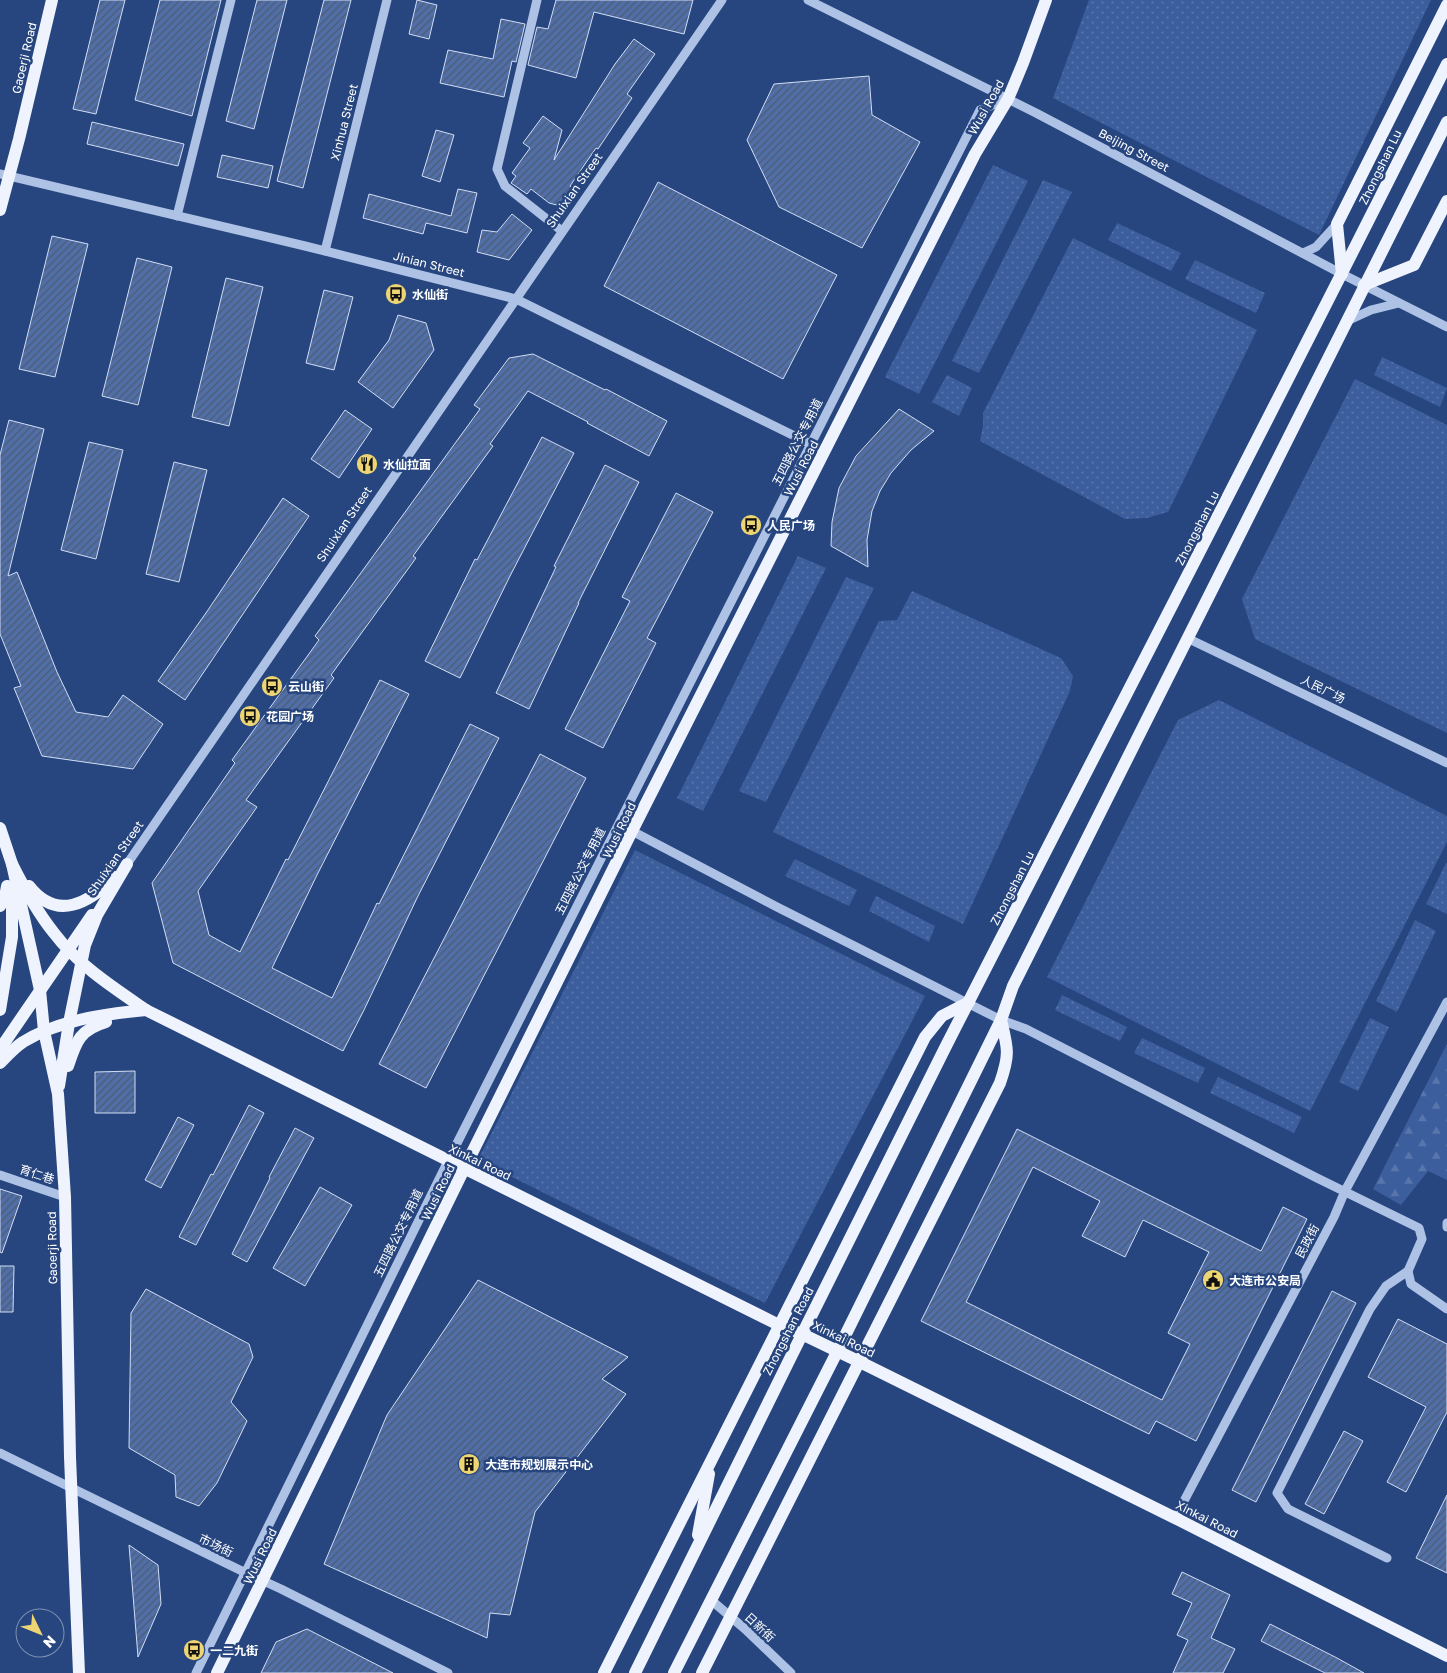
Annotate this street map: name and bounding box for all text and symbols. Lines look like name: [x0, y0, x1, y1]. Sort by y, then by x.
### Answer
street label: Gaoerji Road: [8, 21, 40, 95]
street label: Wusi Road: [965, 77, 1007, 137]
street label: Xinhua Street: [327, 82, 361, 162]
street label: Beijing Street: [1096, 125, 1172, 175]
street label: Zhongshan Lu: [1355, 127, 1405, 207]
street label: Shuixian Street: [543, 149, 606, 230]
street label: Jinian Street: [392, 248, 466, 280]
bus stop icon: 水仙街: [384, 282, 408, 306]
place label: 水仙街: [412, 287, 448, 302]
street label: 五四路公交专用道: [769, 396, 825, 488]
street label: Wusi Road: [781, 438, 821, 498]
restaurant icon: 水仙拉面: [355, 452, 379, 476]
place label: 水仙拉面: [383, 457, 431, 472]
street label: Shuixian Street: [313, 483, 375, 565]
street label: Zhongshan Lu: [1172, 488, 1222, 568]
bus stop icon: 人民广场: [739, 513, 763, 537]
place label: 人民广场: [767, 518, 815, 533]
street label: 人民广场: [1298, 672, 1348, 706]
bus stop icon: 云山街: [260, 674, 284, 698]
place label: 云山街: [288, 679, 324, 694]
bus stop icon: 花园广场: [238, 704, 262, 728]
place label: 花园广场: [266, 709, 314, 724]
street label: Wusi Road: [599, 800, 639, 860]
street label: Shuixian Street: [84, 817, 147, 898]
street label: 五四路公交专用道: [552, 825, 608, 917]
street label: Zhongshan Lu: [987, 848, 1037, 928]
street label: Xinkai Road: [446, 1140, 514, 1184]
street label: 育仁巷: [18, 1161, 56, 1187]
street label: Wusi Road: [418, 1162, 458, 1222]
street label: 五四路公交专用道: [370, 1187, 426, 1279]
street label: Gaoerji Road: [44, 1211, 60, 1285]
street label: 民政街: [1292, 1222, 1322, 1260]
public building icon: 大连市公安局: [1201, 1268, 1225, 1292]
place label: 大连市公安局: [1229, 1273, 1301, 1288]
street label: Zhongshan Road: [759, 1284, 817, 1378]
street label: Xinkai Road: [810, 1317, 878, 1361]
building icon: 大连市规划展示中心: [457, 1452, 481, 1476]
place label: 大连市规划展示中心: [485, 1457, 593, 1472]
street label: Xinkai Road: [1173, 1497, 1241, 1541]
street label: Wusi Road: [240, 1526, 280, 1586]
street label: 市场街: [197, 1530, 235, 1560]
north arrow: [15, 1608, 65, 1658]
street label: 日新街: [742, 1609, 778, 1645]
text: N: [40, 1633, 60, 1652]
bus stop icon: 一二九街: [182, 1638, 206, 1662]
place label: 一二九街: [210, 1643, 258, 1658]

